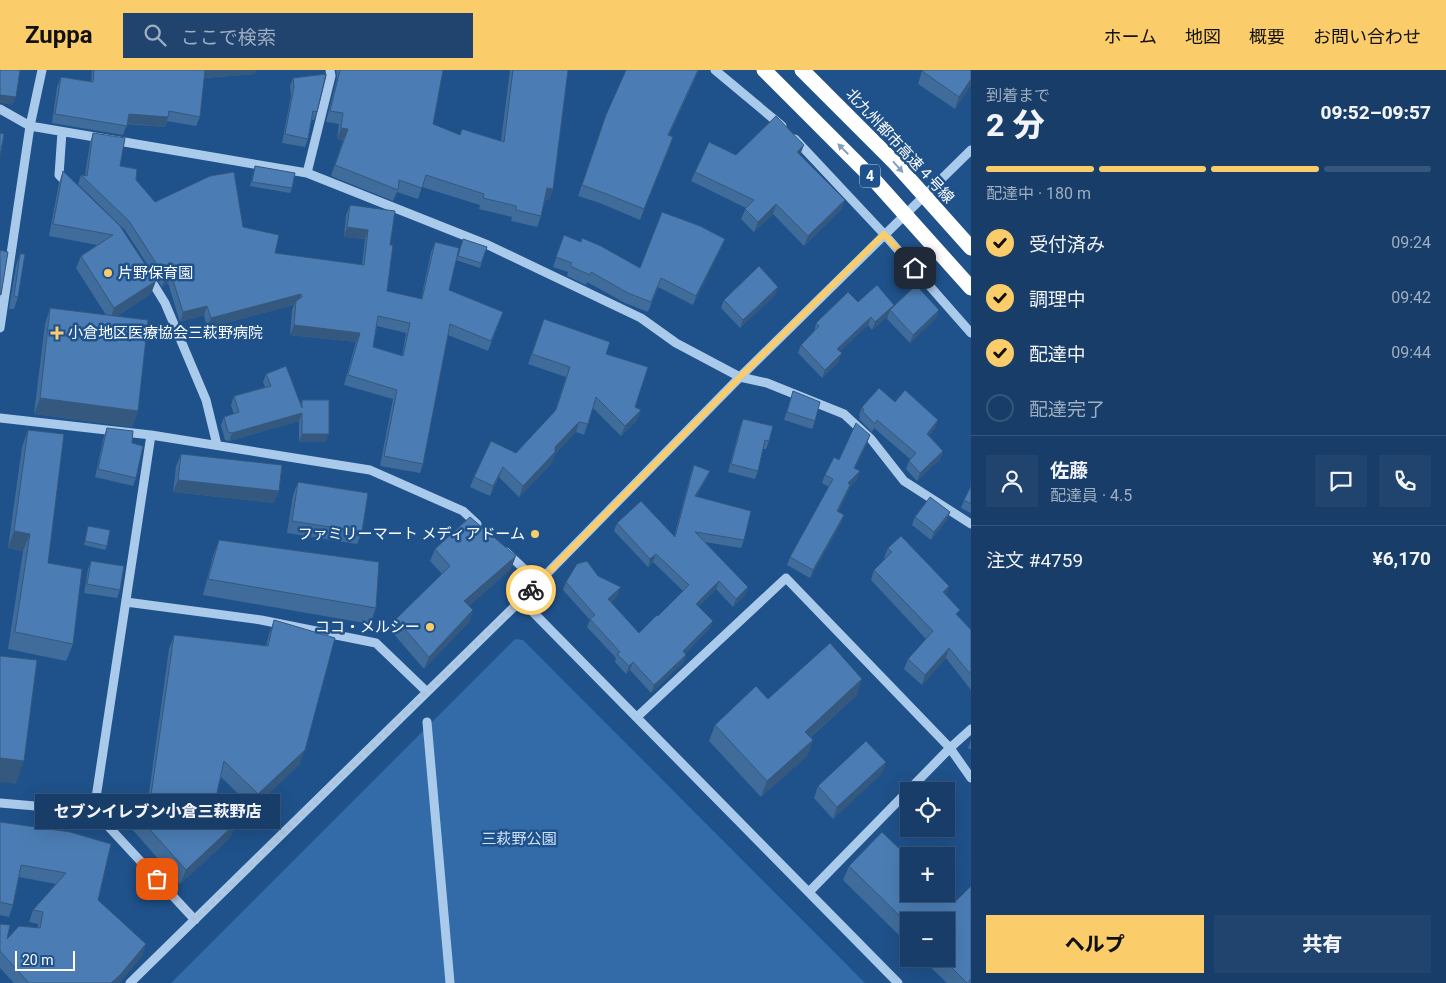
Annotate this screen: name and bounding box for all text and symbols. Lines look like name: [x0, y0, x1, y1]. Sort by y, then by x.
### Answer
search box: [123, 13, 473, 58]
text: Zuppa: [25, 21, 93, 49]
icon: search: [141, 21, 169, 49]
text: ここで検索: [181, 26, 276, 49]
text: ホーム: [1104, 26, 1157, 47]
text: 地図: [1185, 26, 1221, 47]
text: 概要: [1249, 26, 1285, 47]
text: お問い合わせ: [1313, 26, 1421, 47]
street label: 北九州都市高速４号線: [842, 85, 958, 207]
text: 到着まで: [986, 86, 1050, 105]
text: 09:52–09:57: [1320, 101, 1431, 124]
text: 2 分: [986, 106, 1044, 144]
one-way arrow: [837, 143, 849, 155]
one-way arrow: [892, 160, 904, 172]
road number: 4: [860, 164, 880, 188]
text: 配達中 · 180 m: [986, 184, 1091, 203]
icon: check: [986, 229, 1014, 257]
text: 受付済み: [1029, 233, 1105, 256]
text: 09:24: [1391, 233, 1431, 252]
pin: [894, 247, 936, 289]
icon: home: [901, 254, 929, 282]
place label: 片野保育園: [118, 264, 193, 282]
marker: 片野保育園: [102, 267, 114, 279]
icon: check: [986, 284, 1014, 312]
text: 調理中: [1029, 288, 1086, 311]
text: 09:42: [1391, 288, 1431, 307]
place label: 小倉地区医療協会三萩野病院: [68, 324, 263, 342]
marker: 小倉地区医療協会三萩野病院: [50, 326, 64, 340]
icon: check: [986, 339, 1014, 367]
text: 配達中: [1029, 343, 1086, 366]
text: 09:44: [1391, 343, 1431, 362]
text: 配達完了: [1029, 398, 1105, 421]
button: person: [986, 455, 1038, 507]
button: chat: [1315, 455, 1367, 507]
button: phone: [1379, 455, 1431, 507]
text: 佐藤: [1050, 459, 1088, 482]
text: 配達員 · 4.5: [1050, 486, 1132, 505]
place label: ファミリーマート メディアドーム: [298, 525, 525, 543]
marker: ファミリーマート メディアドーム: [529, 528, 541, 540]
text: ¥6,170: [1373, 547, 1431, 570]
text: 注文 #4759: [986, 549, 1083, 572]
courier: [506, 565, 556, 615]
icon: bike: [517, 576, 545, 604]
place label: ココ・メルシー: [315, 618, 420, 636]
marker: ココ・メルシー: [424, 621, 436, 633]
map controls: [900, 782, 955, 967]
button: locate: [900, 782, 955, 837]
callout: セブンイレブン小倉三萩野店: [34, 794, 280, 829]
text: セブンイレブン小倉三萩野店: [53, 802, 262, 821]
park label: 三萩野公園: [481, 830, 557, 848]
button: +: [900, 847, 955, 902]
pin: [136, 858, 178, 900]
icon: bag: [143, 865, 171, 893]
button: −: [900, 912, 955, 967]
button: ヘルプ: [986, 915, 1204, 973]
button: 共有: [1214, 915, 1431, 973]
scale bar: [15, 948, 75, 971]
text: 20 m: [22, 952, 54, 968]

